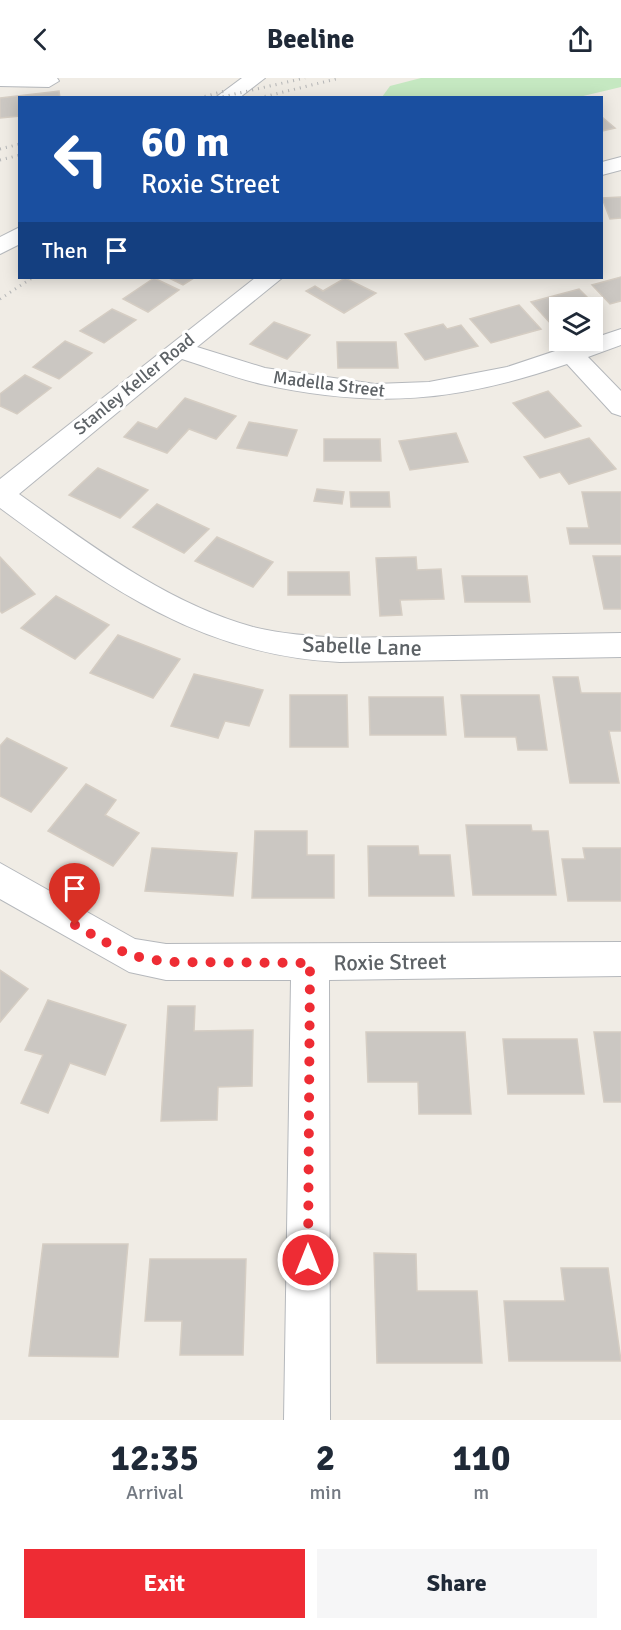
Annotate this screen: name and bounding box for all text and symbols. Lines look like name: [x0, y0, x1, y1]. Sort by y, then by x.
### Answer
icon: back: [24, 23, 57, 56]
text: Beeline: [267, 23, 354, 56]
icon: share: [564, 23, 597, 56]
text: 60 m: [141, 117, 230, 168]
icon: left: [42, 120, 120, 198]
text: Roxie Street: [141, 168, 280, 201]
icon: arrive: [100, 234, 133, 267]
text: Then: [42, 237, 88, 264]
map controls: [549, 297, 603, 351]
button: layers: [549, 297, 603, 351]
street label: Stanley Keller Road: [69, 328, 199, 440]
street label: Madella Street: [272, 366, 386, 402]
street label: Sabelle Lane: [302, 630, 422, 662]
pin: [49, 863, 100, 925]
icon: arrive: [58, 872, 91, 905]
street label: Roxie Street: [333, 948, 447, 976]
position arrow: [276, 1228, 340, 1292]
text: 12:35: [111, 1436, 199, 1481]
text: 2: [316, 1436, 335, 1481]
text: 110: [452, 1436, 510, 1481]
text: Arrival: [126, 1480, 183, 1505]
text: min: [309, 1480, 342, 1505]
text: m: [473, 1480, 489, 1505]
button: Exit: [24, 1549, 305, 1618]
button: Share: [317, 1549, 597, 1618]

